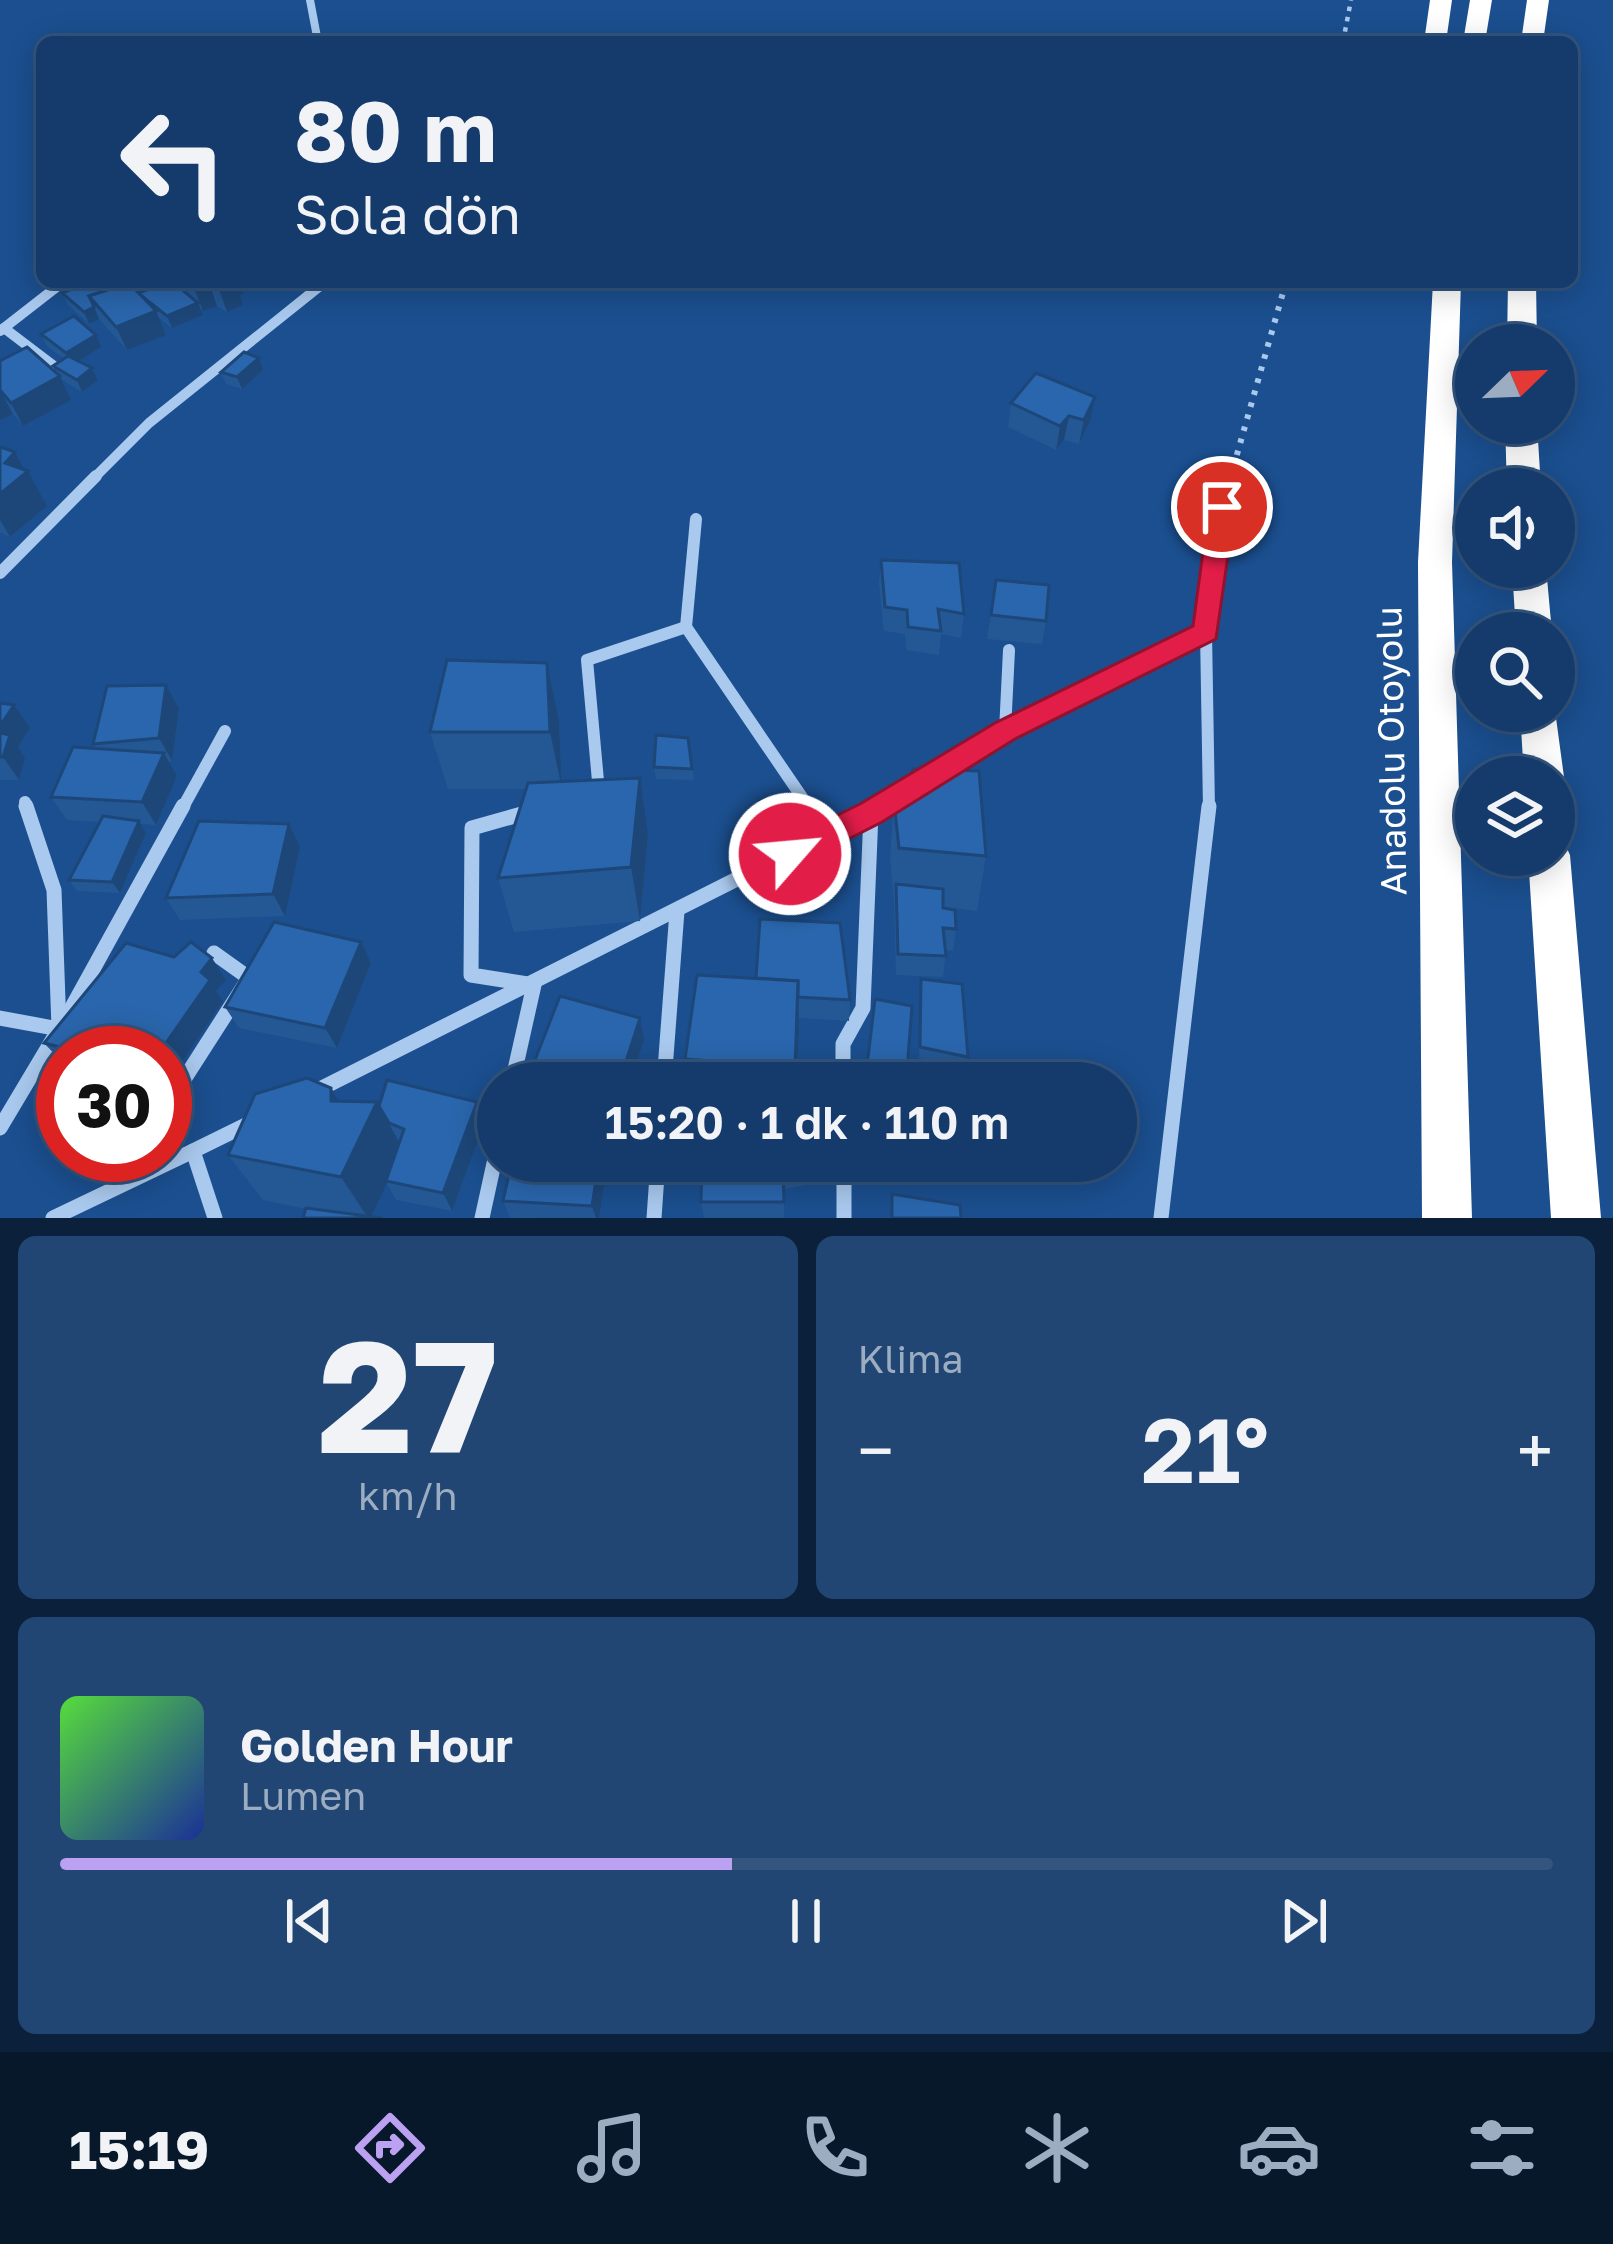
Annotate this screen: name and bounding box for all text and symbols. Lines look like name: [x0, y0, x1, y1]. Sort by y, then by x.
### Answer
text: 80 m: [294, 80, 497, 180]
icon: left: [96, 84, 252, 240]
text: Sola dön: [294, 181, 521, 246]
north arrow: [1455, 324, 1575, 444]
map controls: [1455, 324, 1575, 876]
pin: [1171, 456, 1273, 558]
button: sound: [1455, 468, 1575, 588]
icon: arrive: [1189, 474, 1255, 540]
street label: Anadolu Otoyolu: [1366, 606, 1415, 896]
button: search: [1455, 612, 1575, 732]
button: layers: [1455, 756, 1575, 876]
position arrow: [727, 791, 853, 917]
speed limit sign: 30: [36, 1026, 192, 1182]
text: 15:20 · 1 dk · 110 m: [605, 1095, 1009, 1149]
text: 27: [318, 1300, 498, 1487]
text: Klima: [858, 1335, 964, 1382]
text: 21°: [1141, 1395, 1269, 1503]
text: −: [858, 1410, 894, 1490]
text: +: [1517, 1410, 1553, 1490]
text: km/h: [358, 1472, 457, 1519]
text: Golden Hour: [240, 1718, 513, 1772]
text: Lumen: [240, 1772, 366, 1819]
icon: previous: [276, 1888, 342, 1954]
icon: pause: [773, 1888, 839, 1954]
icon: next: [1271, 1888, 1337, 1954]
icon: directions: [348, 2106, 432, 2190]
icon: music: [570, 2106, 654, 2190]
icon: phone: [793, 2106, 877, 2190]
icon: climate: [1015, 2106, 1099, 2190]
icon: car: [1237, 2106, 1321, 2190]
icon: filters: [1460, 2106, 1544, 2190]
text: 15:19: [69, 2116, 209, 2181]

